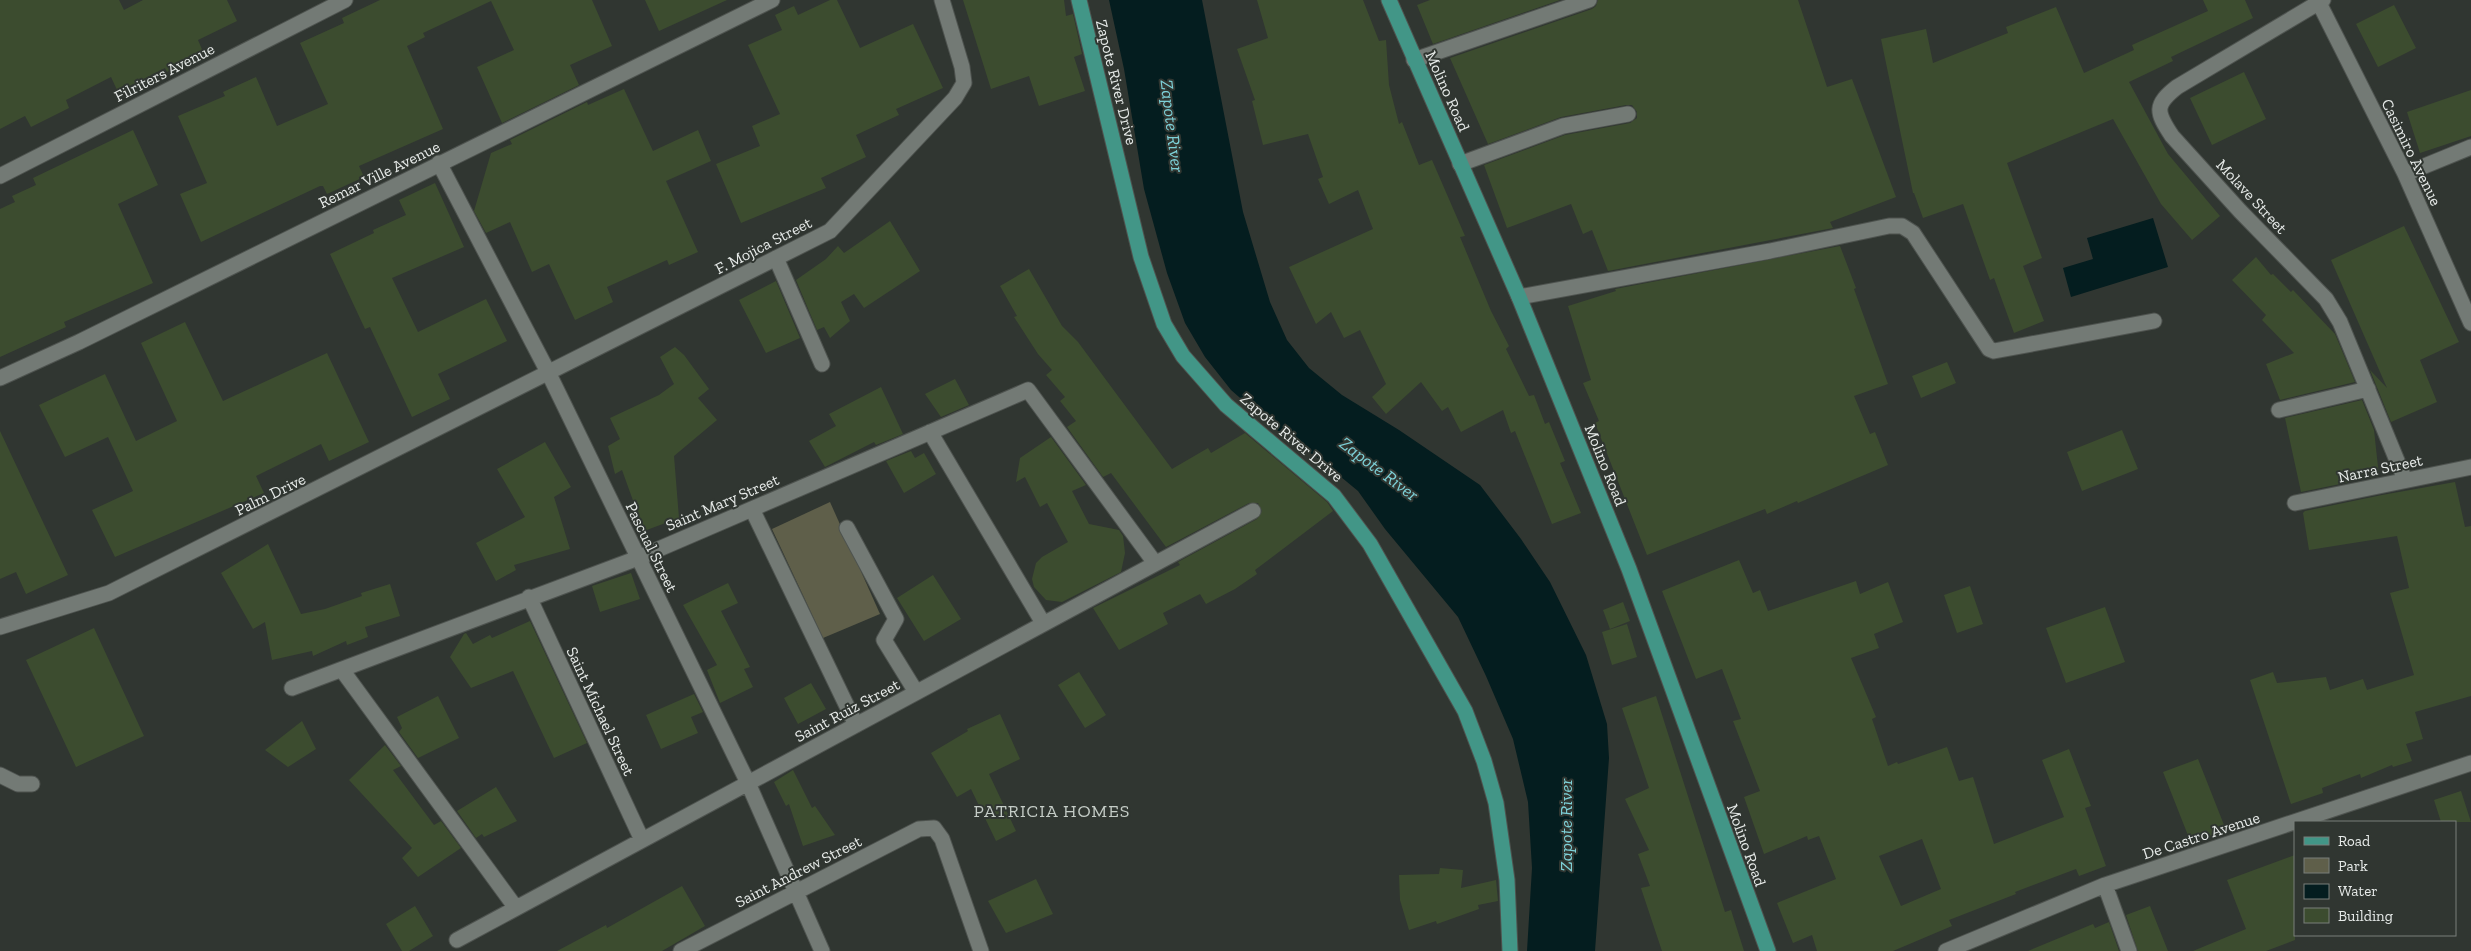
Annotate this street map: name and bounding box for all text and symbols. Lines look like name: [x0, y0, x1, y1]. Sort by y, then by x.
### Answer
street label: Zapote River Drive: [1092, 18, 1141, 147]
street label: Filriters Avenue: [111, 39, 217, 106]
street label: Molino Road: [1421, 48, 1474, 135]
water label: Zapote River: [1155, 79, 1189, 174]
street label: Casimiro Avenue: [2377, 96, 2446, 209]
street label: Remar Ville Avenue: [315, 137, 443, 212]
street label: Molave Street: [2212, 155, 2291, 238]
street label: F. Mojica Street: [712, 213, 815, 278]
street label: Zapote River Drive: [1236, 389, 1347, 486]
street label: Molino Road: [1581, 422, 1631, 509]
water label: Zapote River: [1335, 432, 1423, 506]
street label: Narra Street: [2336, 450, 2424, 487]
street label: Palm Drive: [232, 469, 309, 520]
street label: Saint Mary Street: [663, 470, 782, 535]
street label: Pascual Street: [622, 499, 682, 595]
street label: Saint Michael Street: [562, 644, 639, 779]
street label: Saint Ruiz Street: [792, 675, 903, 746]
water label: Zapote River: [1555, 778, 1577, 871]
district label: PATRICIA HOMES: [974, 800, 1130, 822]
street label: Molino Road: [1723, 801, 1770, 889]
street label: De Castro Avenue: [2140, 808, 2262, 863]
legend: [2294, 821, 2456, 936]
street label: Saint Andrew Street: [732, 831, 865, 911]
text: Road: [2338, 832, 2371, 850]
text: Park: [2338, 857, 2368, 875]
text: Water: [2338, 882, 2378, 900]
text: Building: [2338, 907, 2393, 925]

